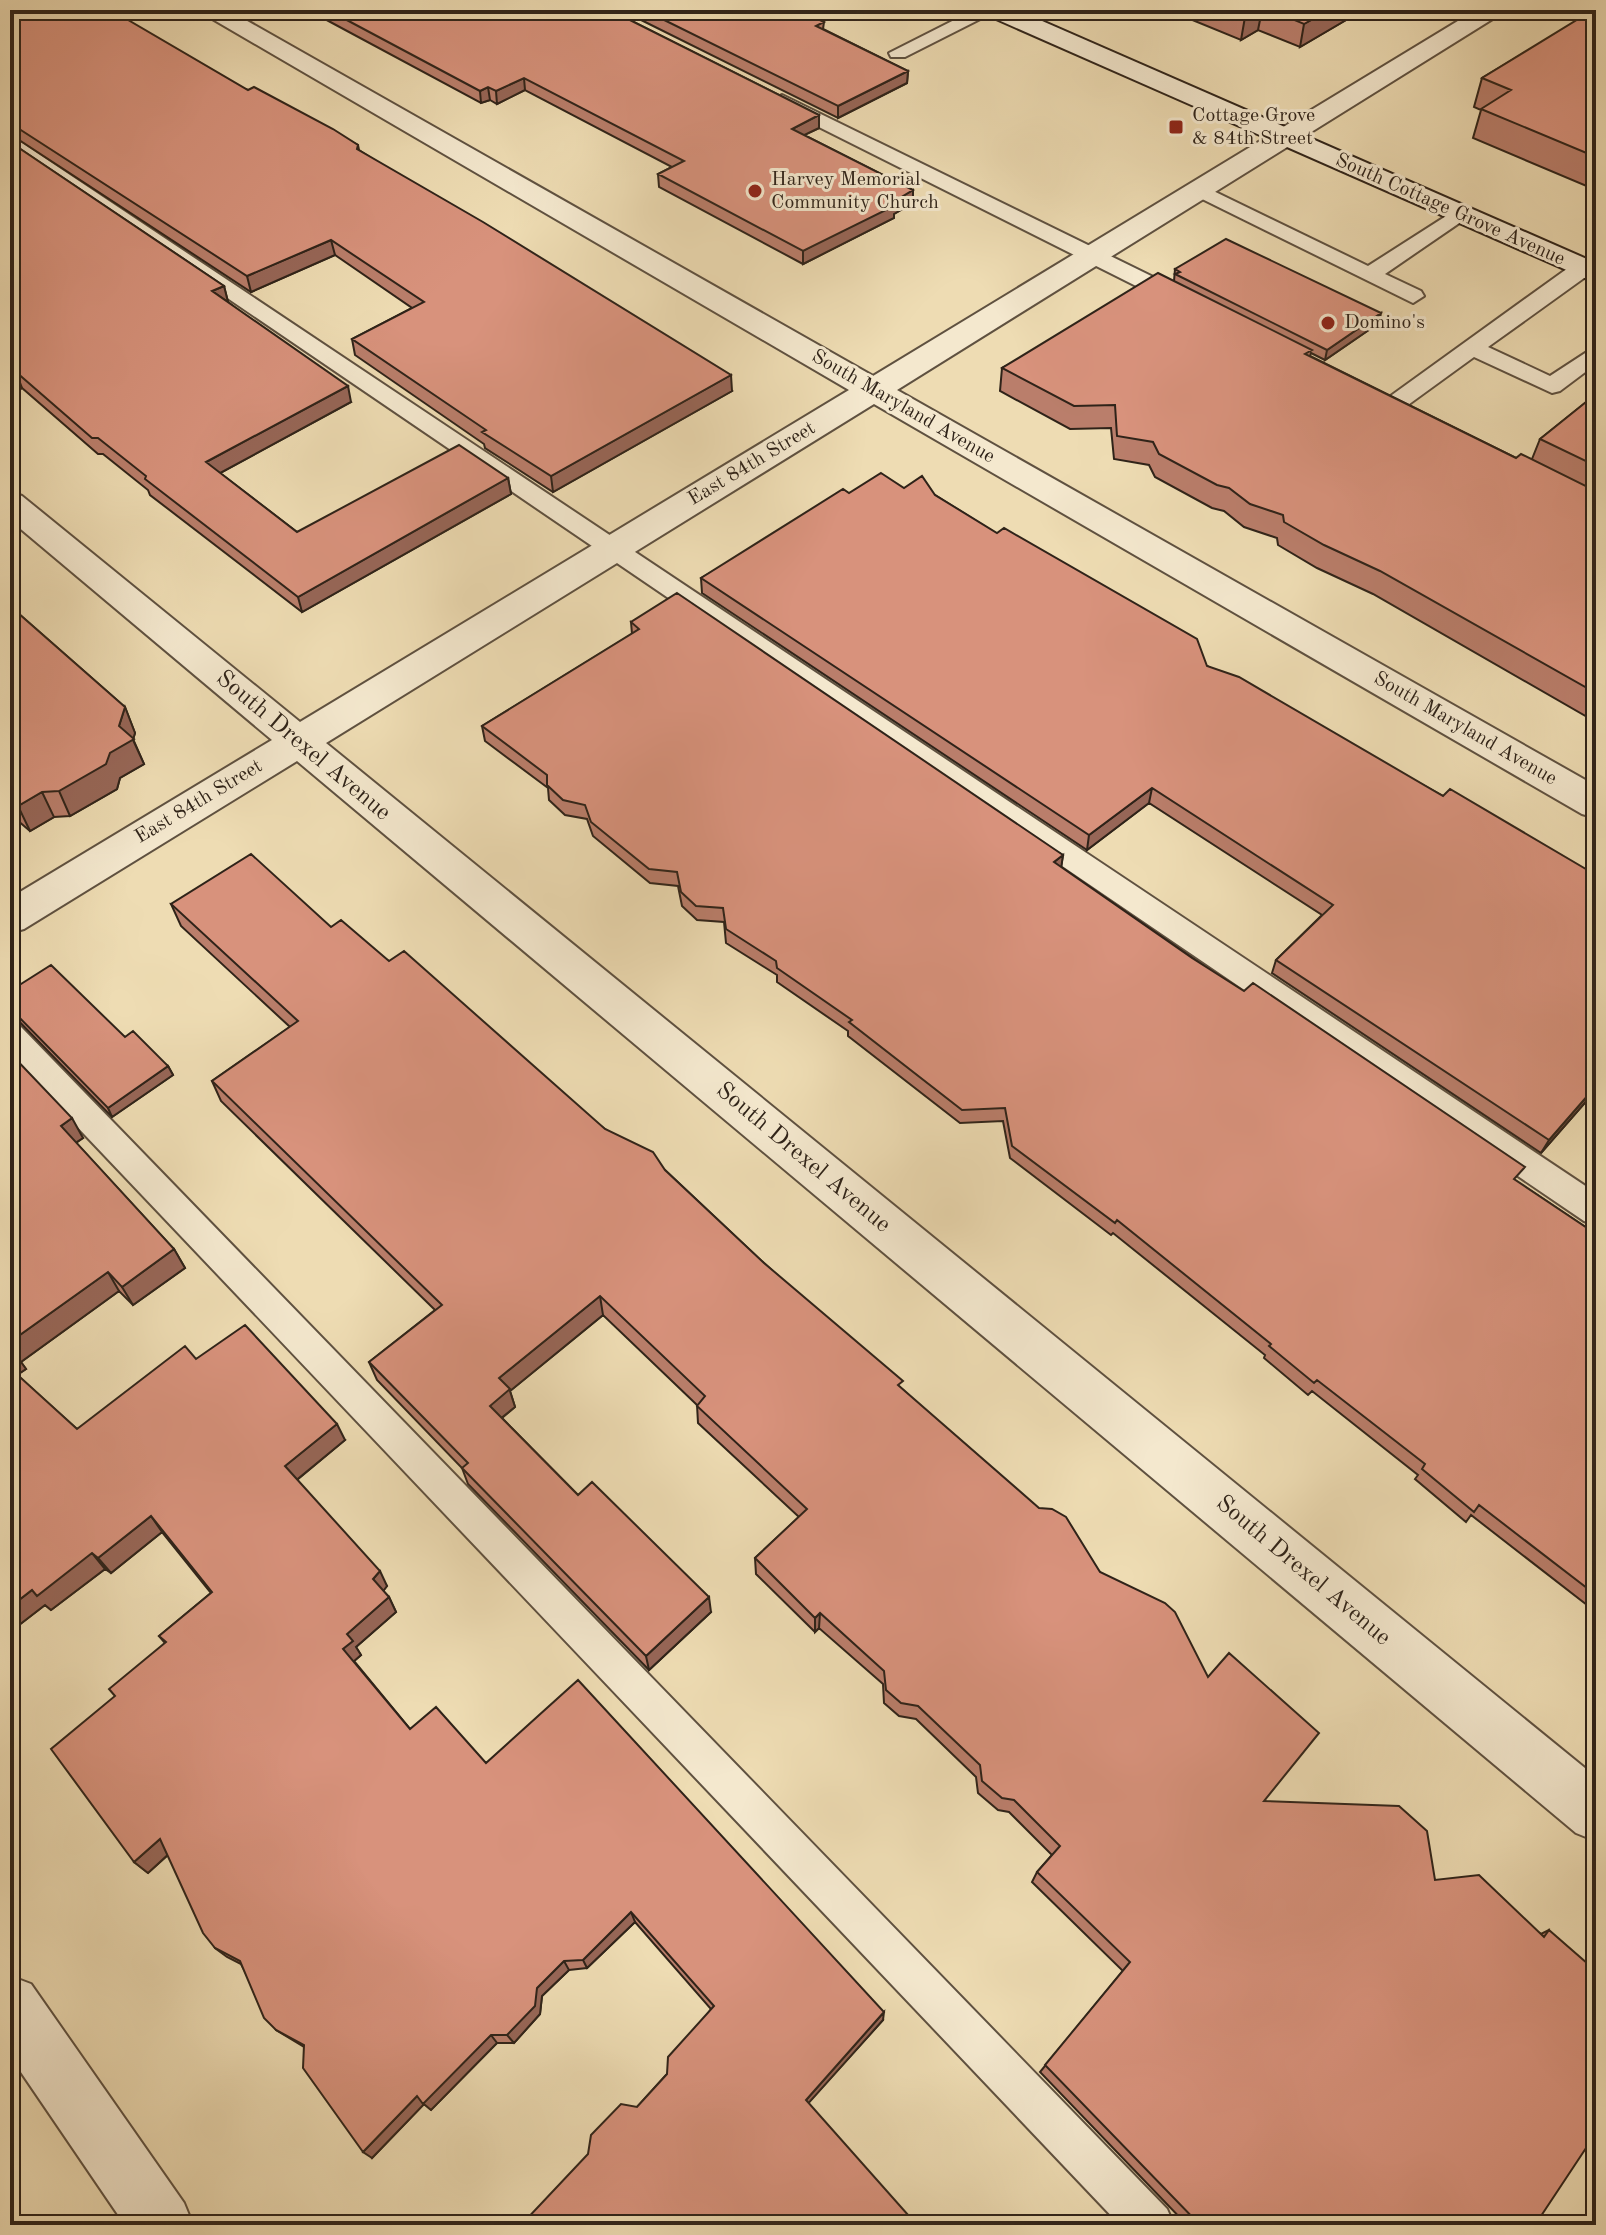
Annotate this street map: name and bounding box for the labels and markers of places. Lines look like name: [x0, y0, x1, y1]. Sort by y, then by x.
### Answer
place label: Cottage Grove & 84th Street: [1192, 106, 1315, 149]
marker: Cottage Grove & 84th Street: [1167, 118, 1185, 136]
place label: Harvey Memorial Community Church: [771, 170, 939, 213]
marker: Harvey Memorial Community Church: [746, 182, 764, 200]
place label: Domino's: [1344, 313, 1425, 333]
marker: Domino's: [1319, 314, 1337, 332]

